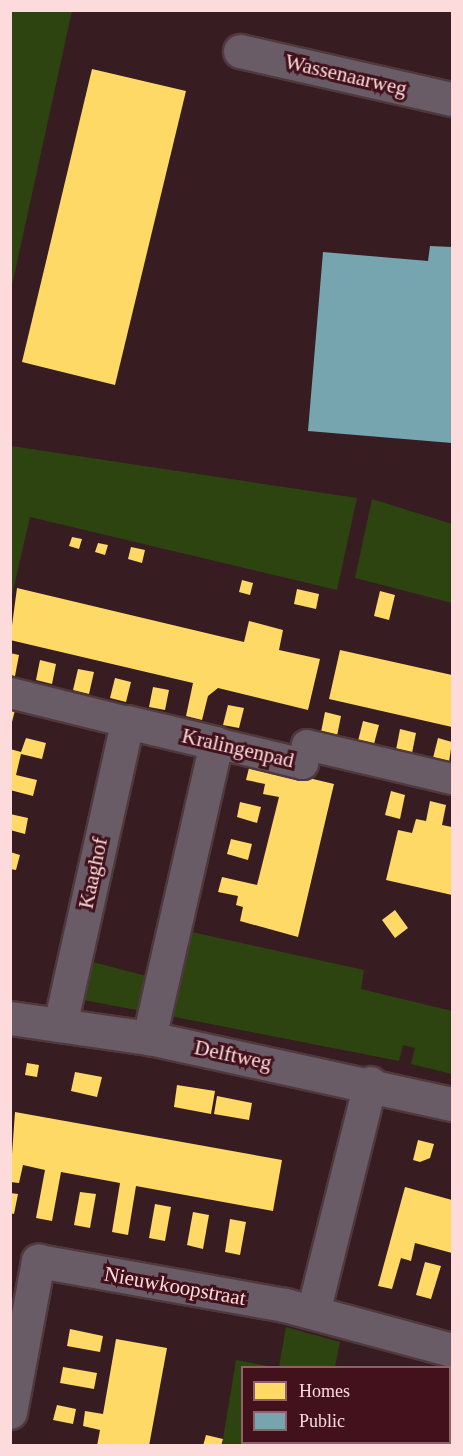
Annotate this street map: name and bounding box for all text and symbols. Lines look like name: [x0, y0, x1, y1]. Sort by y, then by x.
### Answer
street label: Wassenaarweg: [283, 49, 409, 101]
street label: Kralingenpad: [179, 723, 297, 773]
street label: Kaaghof: [73, 835, 113, 911]
street label: Delftweg: [192, 1035, 274, 1075]
street label: Nieuwkoopstraat: [102, 1261, 248, 1311]
legend: [241, 1366, 451, 1444]
text: Homes: [299, 1381, 350, 1401]
text: Public: [299, 1411, 345, 1431]

